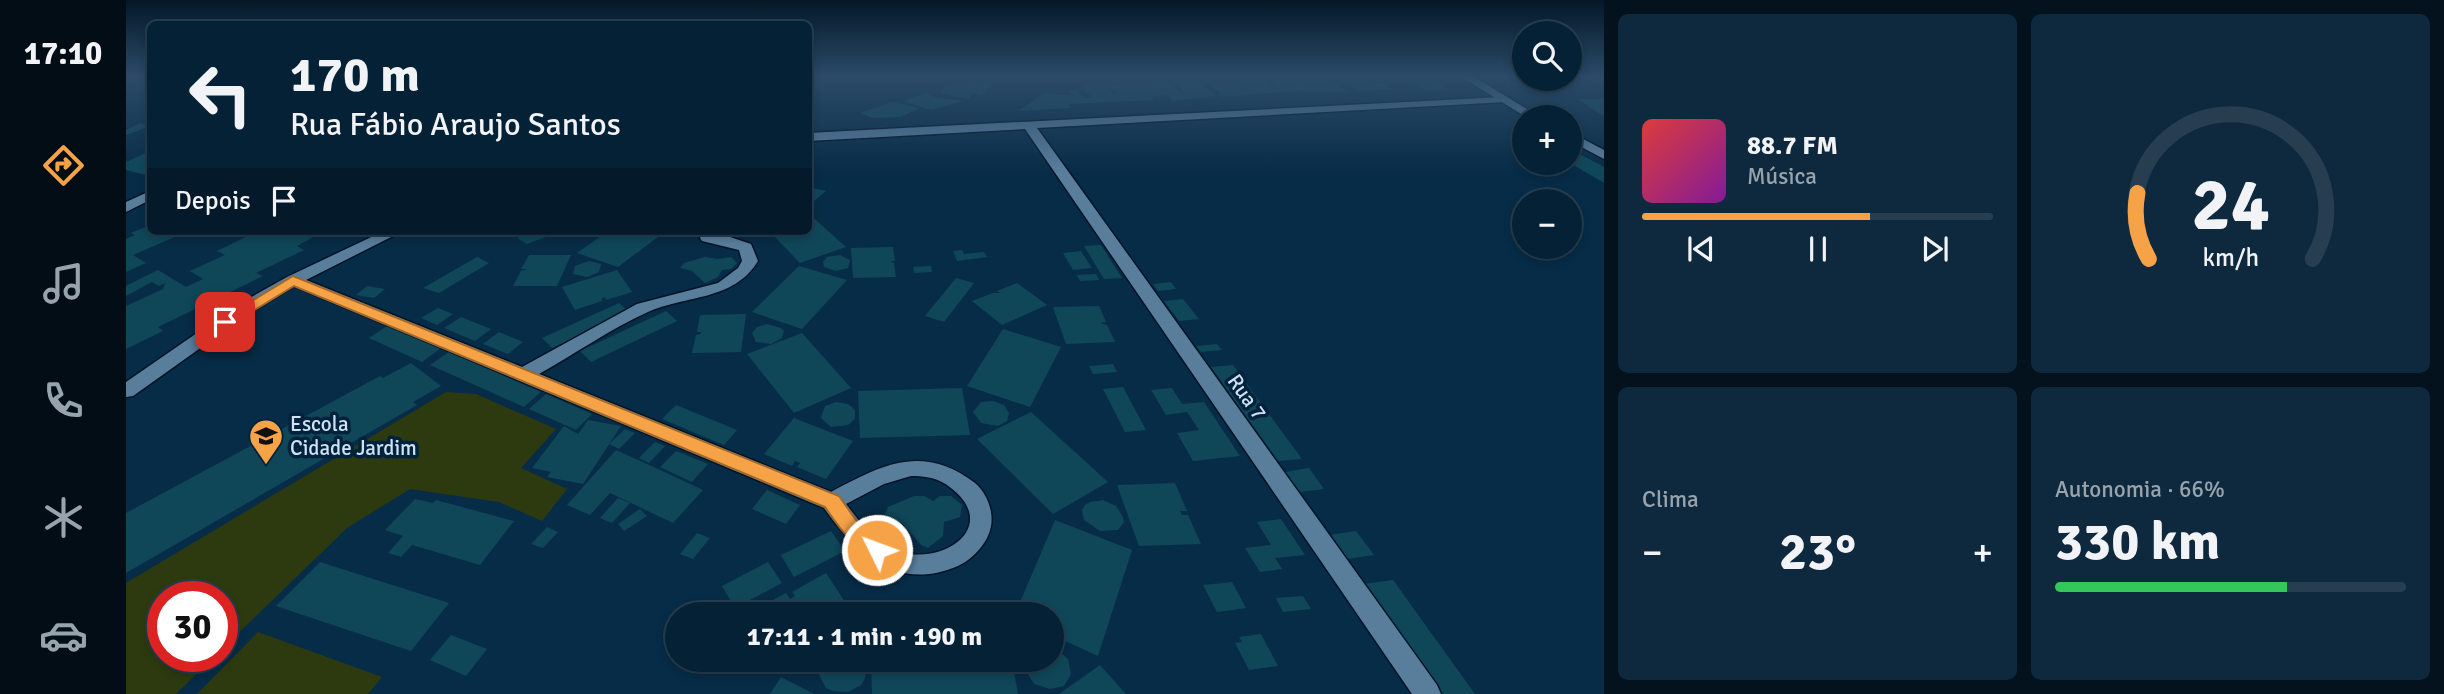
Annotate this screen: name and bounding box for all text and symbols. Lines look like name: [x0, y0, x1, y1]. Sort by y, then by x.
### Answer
map controls: [1512, 21, 1582, 259]
button: search: [1512, 21, 1582, 91]
text: 17:10: [24, 34, 102, 73]
text: 170 m: [290, 45, 420, 105]
icon: left: [175, 49, 266, 140]
text: Rua Fábio Araujo Santos: [290, 105, 621, 144]
button: +: [1512, 105, 1582, 175]
text: 88.7 FM: [1747, 130, 1838, 162]
icon: directions: [39, 141, 88, 190]
text: Música: [1747, 162, 1817, 191]
text: 24: [2191, 162, 2270, 251]
icon: arrive: [265, 182, 303, 220]
text: Depois: [175, 185, 251, 217]
button: −: [1512, 189, 1582, 259]
icon: previous: [1682, 230, 1720, 268]
icon: pause: [1799, 230, 1837, 268]
icon: next: [1916, 230, 1954, 268]
text: km/h: [2202, 242, 2259, 273]
icon: music: [39, 259, 88, 308]
pin: [195, 292, 255, 352]
icon: arrive: [206, 303, 244, 341]
street label: Rua 7: [1222, 369, 1272, 425]
icon: phone: [39, 376, 88, 425]
place label: Escola Cidade Jardim: [290, 411, 417, 461]
school or university icon: Escola Cidade Jardim: [247, 417, 285, 466]
text: Autonomia · 66%: [2055, 475, 2225, 504]
text: Clima: [1642, 485, 1699, 514]
icon: climate: [39, 493, 88, 542]
text: 330 km: [2055, 510, 2220, 574]
position arrow: [840, 513, 914, 587]
text: 23°: [1779, 520, 1856, 584]
text: −: [1642, 529, 1663, 576]
text: +: [1972, 529, 1993, 576]
speed limit sign: 30: [147, 581, 238, 672]
icon: car: [39, 611, 88, 660]
text: 17:11 · 1 min · 190 m: [747, 621, 982, 653]

